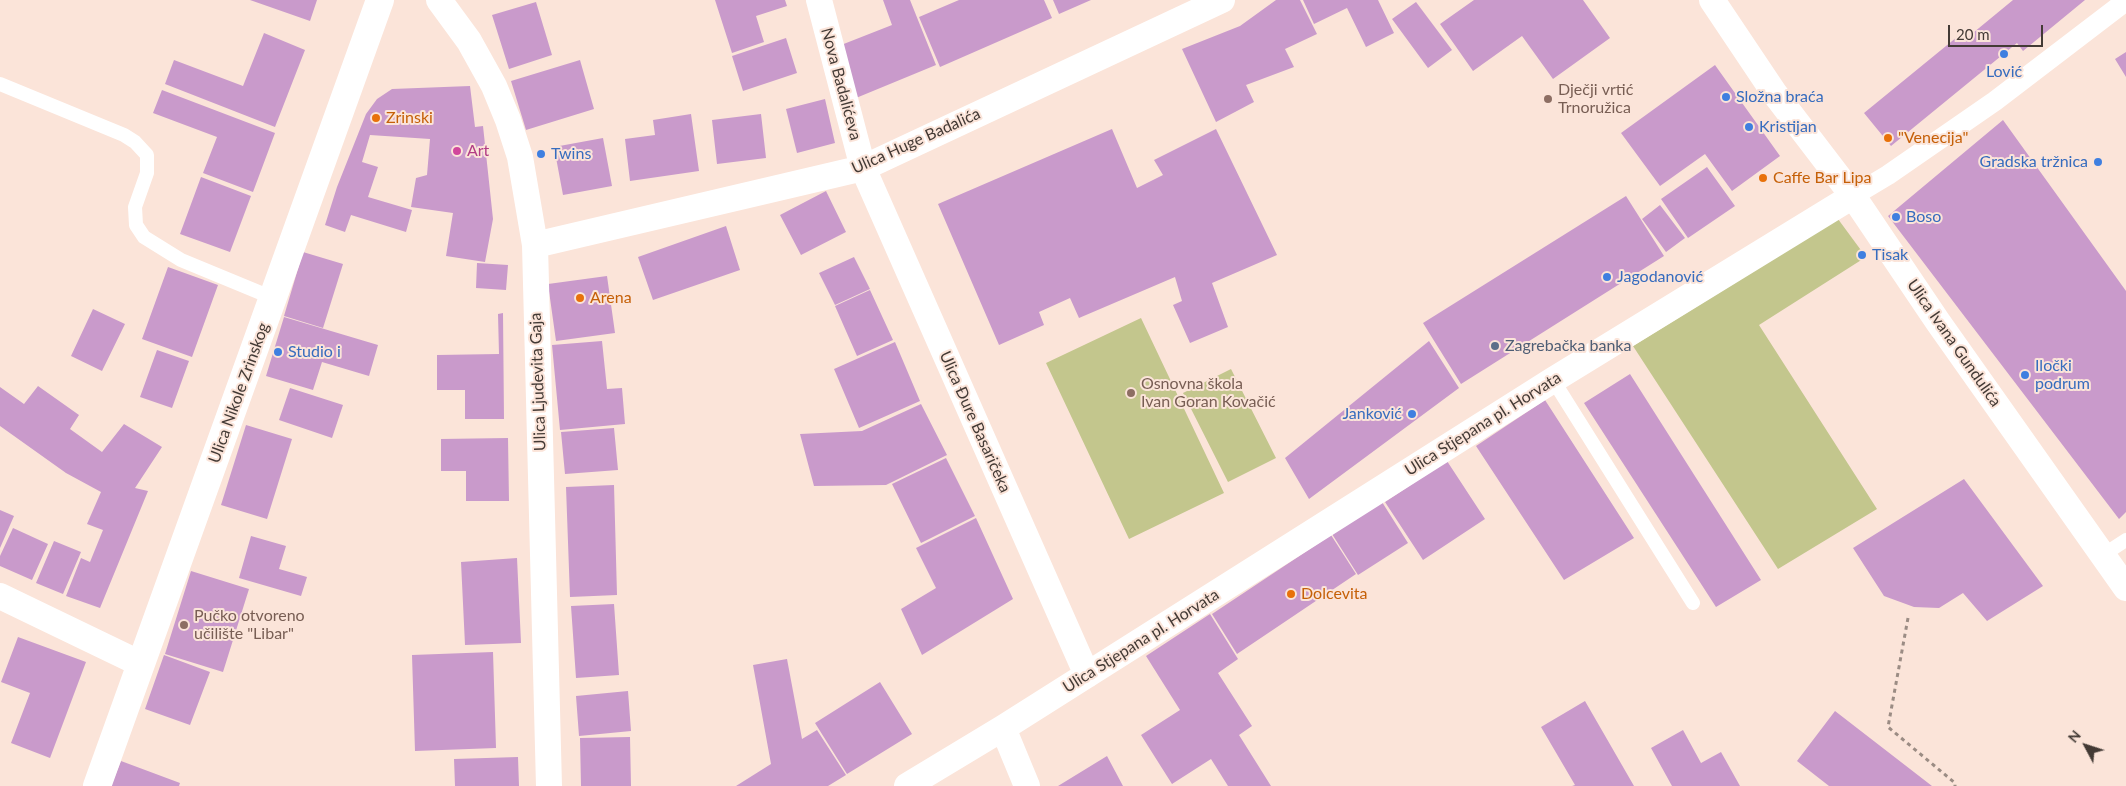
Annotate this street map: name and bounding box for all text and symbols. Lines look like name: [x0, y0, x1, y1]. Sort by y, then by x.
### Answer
scale bar: [1951, 15, 2046, 47]
text: 20 m: [1956, 25, 1990, 43]
street label: Nova Badalićeva: [817, 26, 865, 142]
marker: Lović: [1998, 48, 2010, 60]
place label: Lović: [1986, 62, 2022, 82]
place label: Dječji vrtić Trnoružica: [1558, 80, 1633, 118]
place label: Složna braća: [1736, 87, 1824, 107]
marker: Složna braća: [1720, 91, 1732, 103]
marker: Dječji vrtić Trnoružica: [1542, 93, 1554, 105]
street label: Ulica Huge Badalića: [849, 104, 983, 178]
place label: Zrinski: [386, 108, 433, 128]
marker: Zrinski: [370, 112, 382, 124]
place label: Kristijan: [1759, 117, 1817, 137]
marker: Kristijan: [1743, 121, 1755, 133]
place label: "Venecija": [1898, 128, 1968, 148]
marker: "Venecija": [1882, 132, 1894, 144]
place label: Art: [467, 141, 489, 161]
place label: Twins: [551, 144, 591, 164]
marker: Art: [451, 145, 463, 157]
marker: Twins: [535, 148, 547, 160]
place label: Gradska tržnica: [1980, 152, 2088, 172]
marker: Gradska tržnica: [2092, 156, 2104, 168]
place label: Caffe Bar Lipa: [1773, 168, 1872, 188]
marker: Caffe Bar Lipa: [1757, 172, 1769, 184]
place label: Boso: [1906, 207, 1941, 227]
marker: Boso: [1890, 211, 1902, 223]
place label: Tisak: [1872, 245, 1908, 265]
marker: Tisak: [1856, 249, 1868, 261]
place label: Jagodanović: [1617, 267, 1703, 287]
marker: Jagodanović: [1601, 271, 1613, 283]
street label: Ulica Ivana Gundulića: [1903, 276, 2005, 410]
place label: Arena: [590, 288, 632, 308]
marker: Arena: [574, 292, 586, 304]
street label: Ulica Ljudevita Gaja: [526, 313, 550, 451]
street label: Ulica Nikole Zrinskog: [205, 320, 273, 466]
place label: Zagrebačka banka: [1505, 336, 1631, 356]
marker: Zagrebačka banka: [1489, 340, 1501, 352]
place label: Studio i: [288, 342, 341, 362]
marker: Studio i: [272, 346, 284, 358]
street label: Ulica Đure Basaričeka: [935, 348, 1015, 496]
place label: Iločki podrum: [2035, 356, 2090, 394]
street label: Ulica Stjepana pl. Horvata: [1401, 368, 1565, 480]
marker: Iločki podrum: [2019, 369, 2031, 381]
place label: Osnovna škola Ivan Goran Kovačić: [1141, 374, 1276, 412]
marker: Osnovna škola Ivan Goran Kovačić: [1125, 387, 1137, 399]
place label: Janković: [1342, 404, 1402, 424]
marker: Janković: [1406, 408, 1418, 420]
place label: Dolcevita: [1301, 584, 1367, 604]
street label: Ulica Stjepana pl. Horvata: [1059, 585, 1223, 697]
marker: Dolcevita: [1285, 588, 1297, 600]
place label: Pučko otvoreno učilište "Libar": [194, 606, 305, 644]
marker: Pučko otvoreno učilište "Libar": [178, 619, 190, 631]
north arrow: [2061, 721, 2111, 771]
text: N: [2064, 726, 2084, 746]

